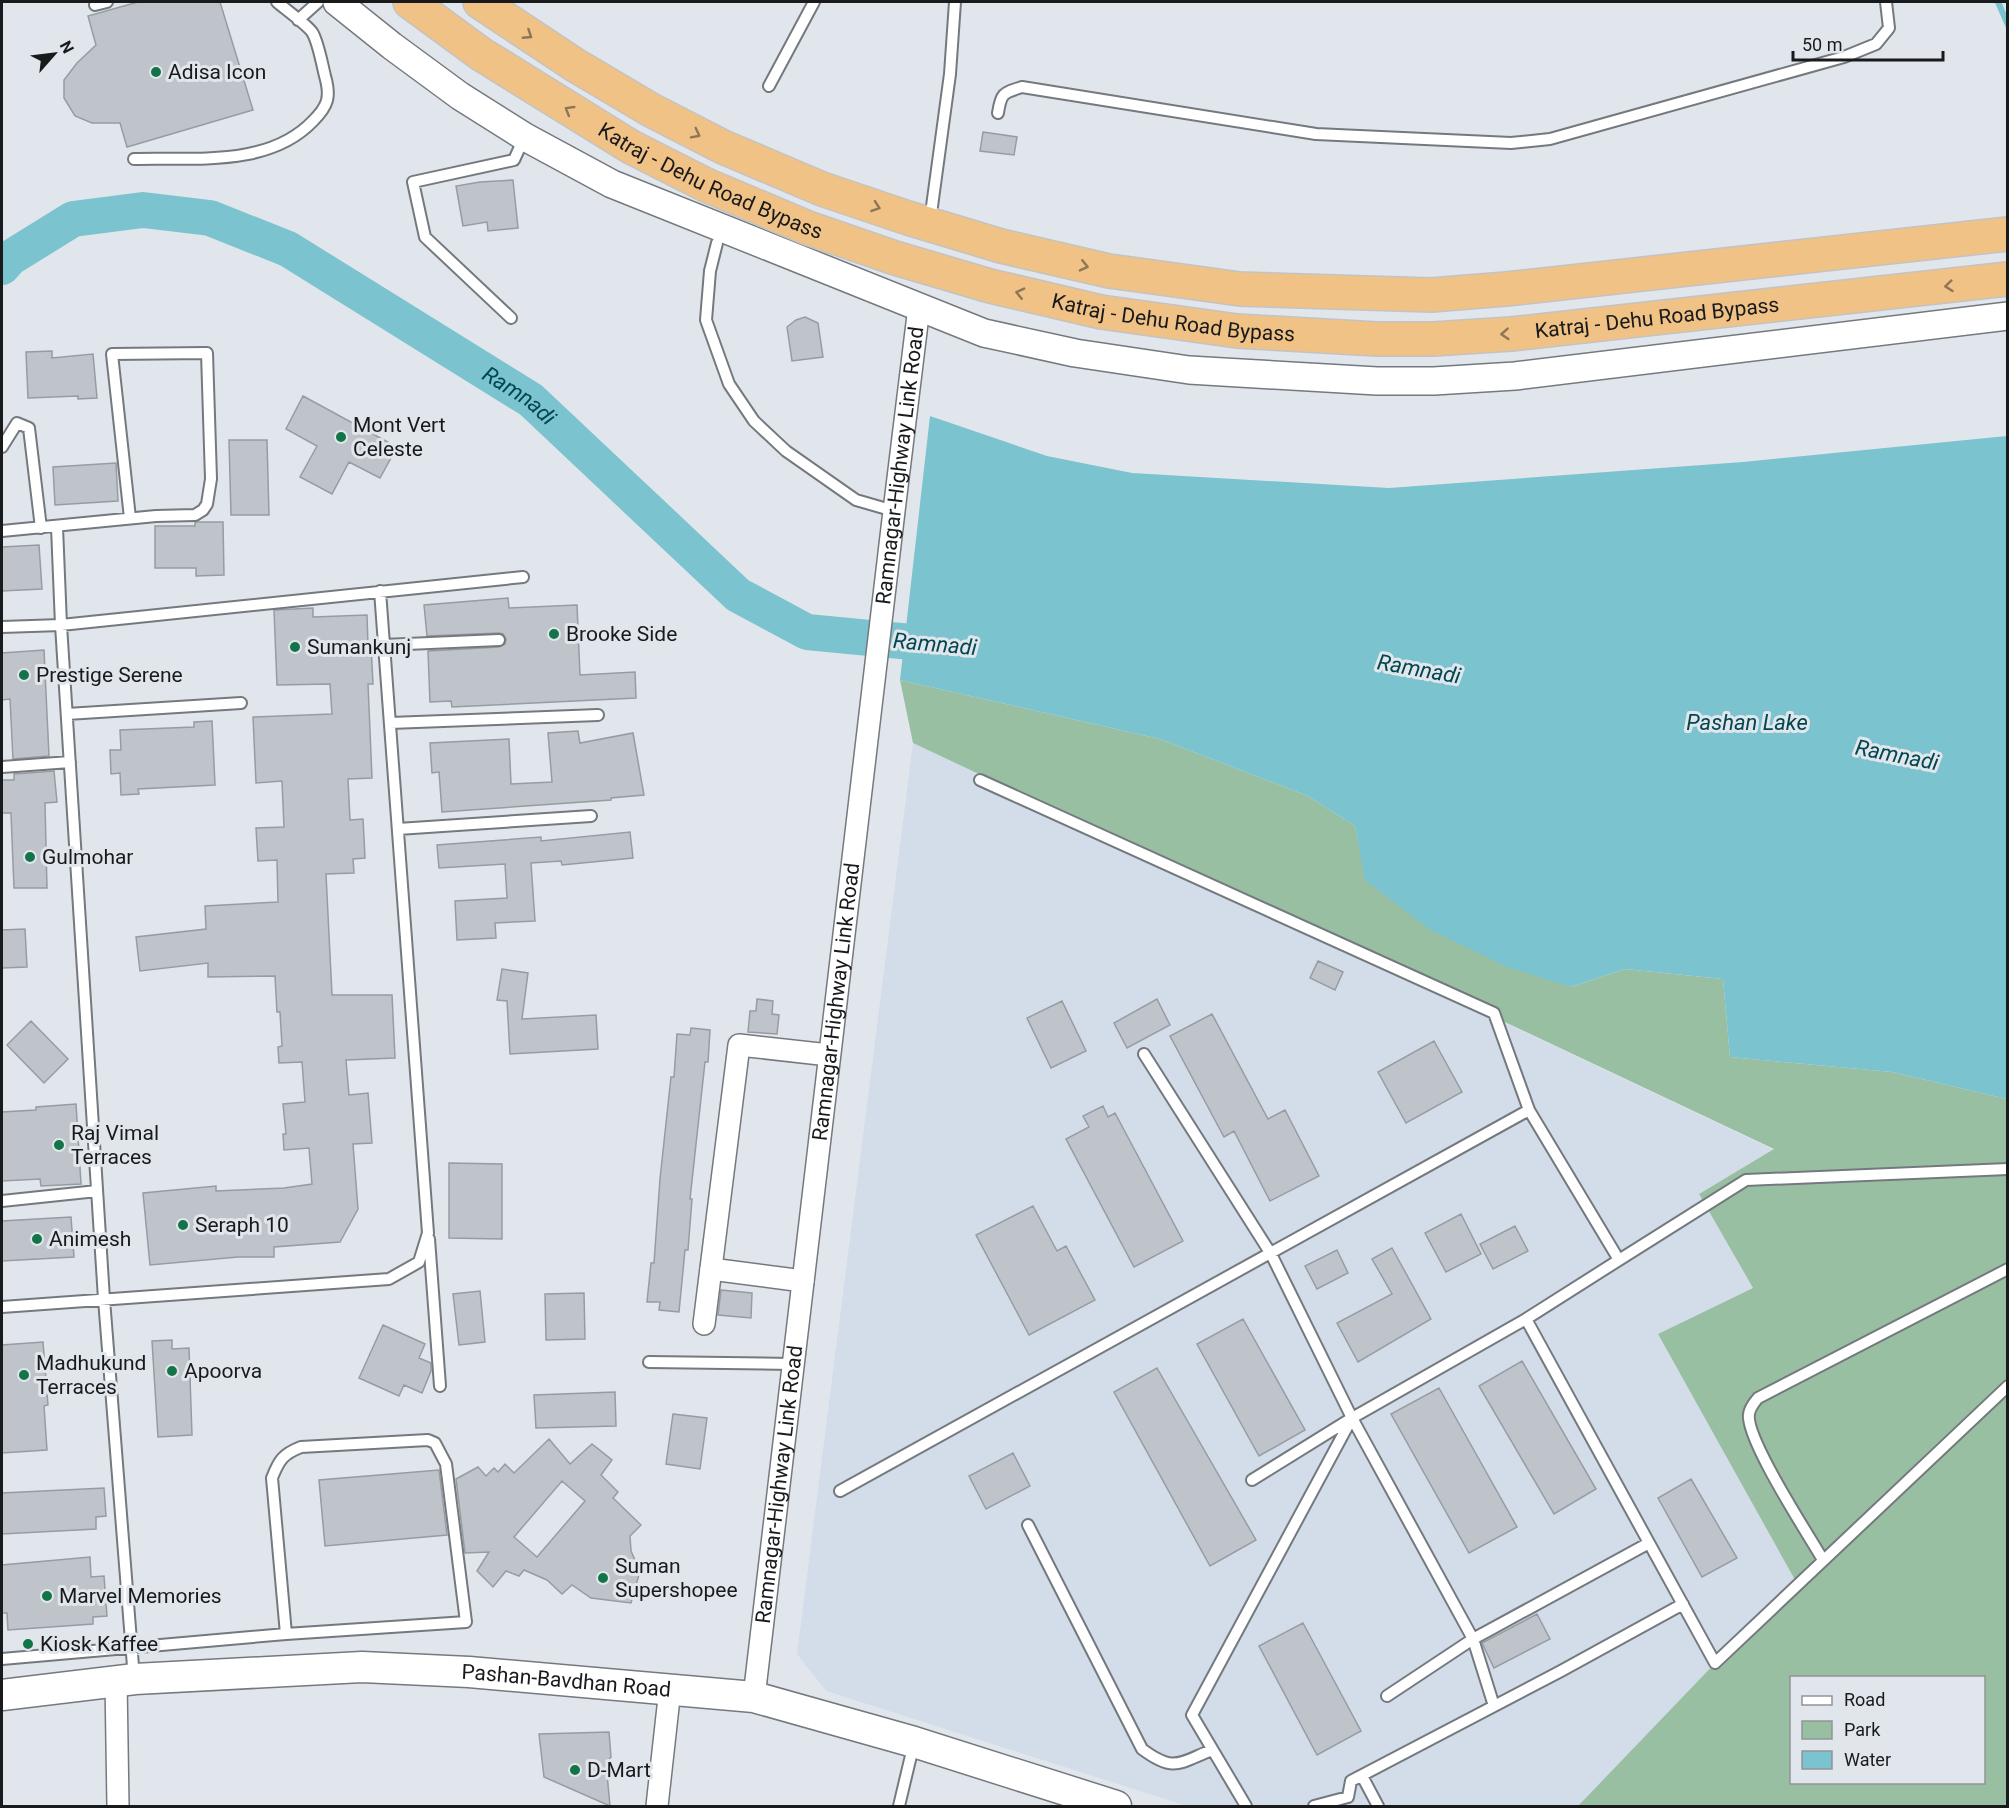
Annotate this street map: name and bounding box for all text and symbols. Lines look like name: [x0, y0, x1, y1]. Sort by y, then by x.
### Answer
north arrow: [24, 24, 84, 84]
scale bar: [1793, 24, 1943, 62]
one-way arrow: [522, 27, 532, 39]
text: 50 m: [1802, 34, 1842, 55]
text: N: [56, 38, 78, 57]
place label: Adisa Icon: [168, 60, 266, 84]
marker: Adisa Icon: [149, 65, 163, 79]
one-way arrow: [565, 105, 575, 117]
street label: Katraj - Dehu Road Bypass: [594, 118, 826, 244]
one-way arrow: [690, 126, 701, 138]
one-way arrow: [870, 200, 881, 213]
one-way arrow: [1079, 258, 1089, 271]
one-way arrow: [1945, 279, 1954, 292]
one-way arrow: [1015, 288, 1025, 301]
street label: Katraj - Dehu Road Bypass: [1049, 289, 1296, 346]
street label: Katraj - Dehu Road Bypass: [1534, 292, 1780, 343]
street label: Ramnagar-Highway Link Road: [871, 325, 928, 606]
one-way arrow: [1500, 327, 1509, 340]
water label: Ramnadi: [478, 361, 562, 430]
place label: Mont Vert Celeste: [353, 413, 446, 461]
marker: Mont Vert Celeste: [334, 430, 348, 444]
place label: Brooke Side: [566, 622, 677, 646]
marker: Brooke Side: [547, 627, 561, 641]
water label: Ramnadi: [892, 628, 979, 660]
place label: Sumankunj: [307, 635, 411, 659]
marker: Sumankunj: [288, 640, 302, 654]
water label: Ramnadi: [1375, 649, 1463, 689]
place label: Prestige Serene: [36, 663, 183, 687]
marker: Prestige Serene: [17, 668, 31, 682]
water label: Pashan Lake: [1686, 710, 1808, 735]
water label: Ramnadi: [1853, 735, 1941, 775]
place label: Gulmohar: [42, 845, 134, 869]
marker: Gulmohar: [23, 850, 37, 864]
street label: Ramnagar-Highway Link Road: [808, 861, 864, 1142]
place label: Raj Vimal Terraces: [71, 1121, 159, 1169]
marker: Raj Vimal Terraces: [52, 1138, 66, 1152]
place label: Seraph 10: [195, 1213, 289, 1237]
marker: Seraph 10: [176, 1218, 190, 1232]
place label: Animesh: [49, 1227, 131, 1251]
marker: Animesh: [30, 1232, 44, 1246]
street label: Ramnagar-Highway Link Road: [751, 1344, 807, 1625]
place label: Madhukund Terraces: [36, 1351, 146, 1399]
place label: Apoorva: [184, 1359, 262, 1383]
marker: Apoorva: [165, 1364, 179, 1378]
marker: Madhukund Terraces: [17, 1368, 31, 1382]
place label: Suman Supershopee: [615, 1554, 738, 1602]
marker: Suman Supershopee: [596, 1571, 610, 1585]
place label: Marvel Memories: [59, 1584, 222, 1608]
marker: Marvel Memories: [40, 1589, 54, 1603]
place label: Kiosk Kaffee: [40, 1632, 158, 1656]
marker: Kiosk Kaffee: [21, 1637, 35, 1651]
street label: Pashan-Bavdhan Road: [461, 1660, 672, 1702]
legend: [1790, 1676, 1985, 1784]
text: Road: [1844, 1689, 1885, 1710]
text: Park: [1844, 1719, 1881, 1740]
text: Water: [1844, 1749, 1891, 1770]
place label: D-Mart: [587, 1758, 651, 1782]
marker: D-Mart: [568, 1763, 582, 1777]

